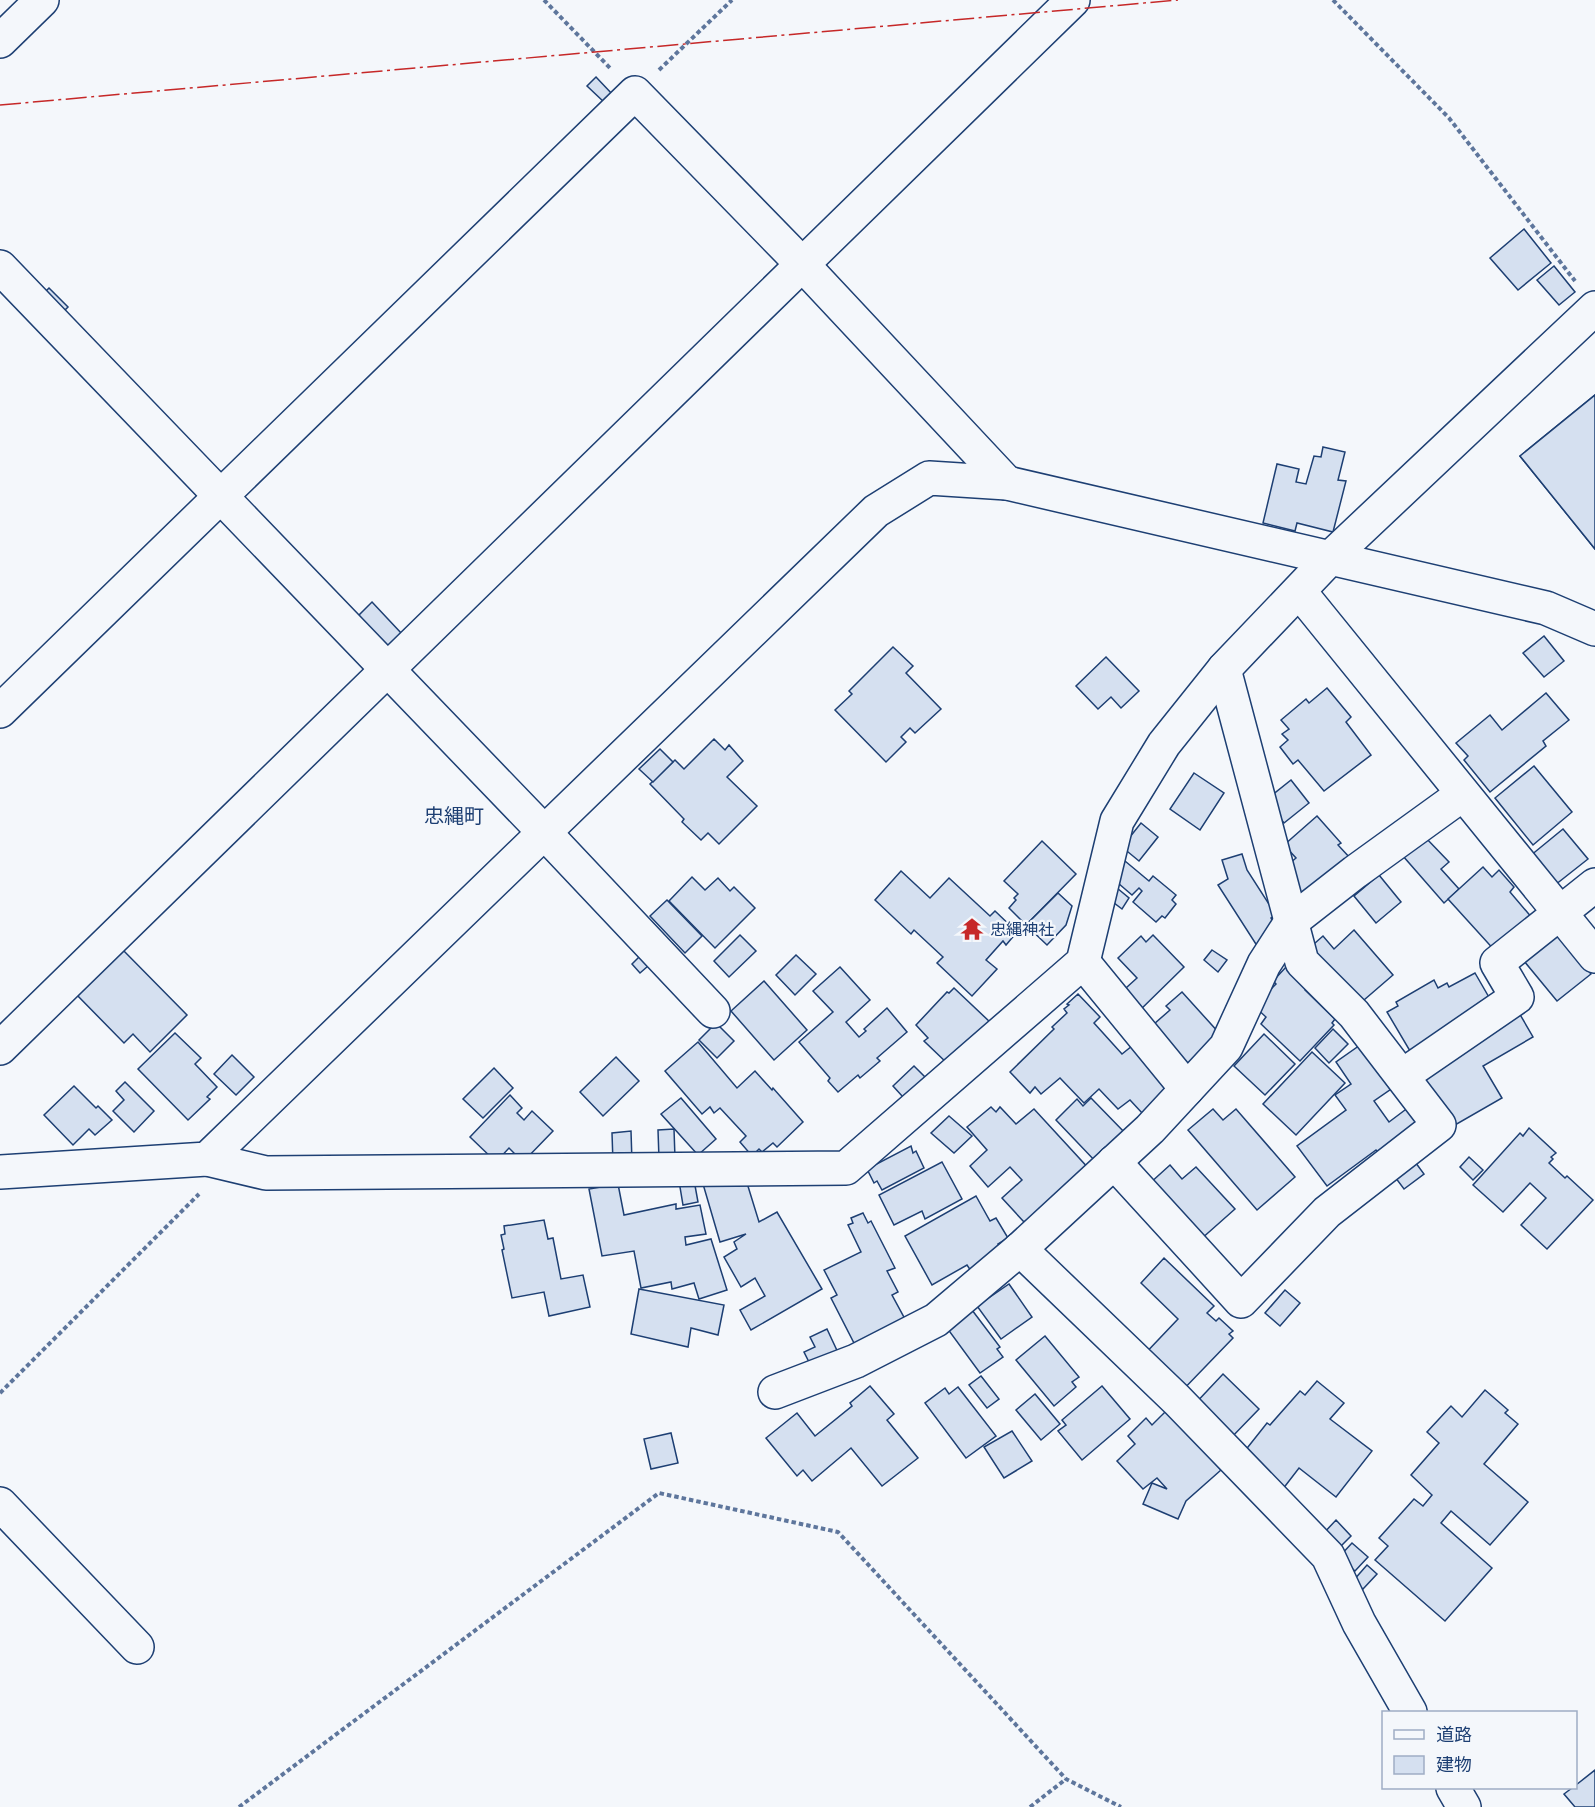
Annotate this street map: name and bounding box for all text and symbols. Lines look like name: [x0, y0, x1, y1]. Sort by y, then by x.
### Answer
district label: 忠縄町: [424, 802, 484, 829]
temple icon: 忠縄神社: [959, 916, 985, 942]
place label: 忠縄神社: [990, 918, 1054, 940]
legend: [1382, 1711, 1577, 1789]
text: 道路: [1436, 1722, 1472, 1747]
text: 建物: [1436, 1752, 1472, 1777]

